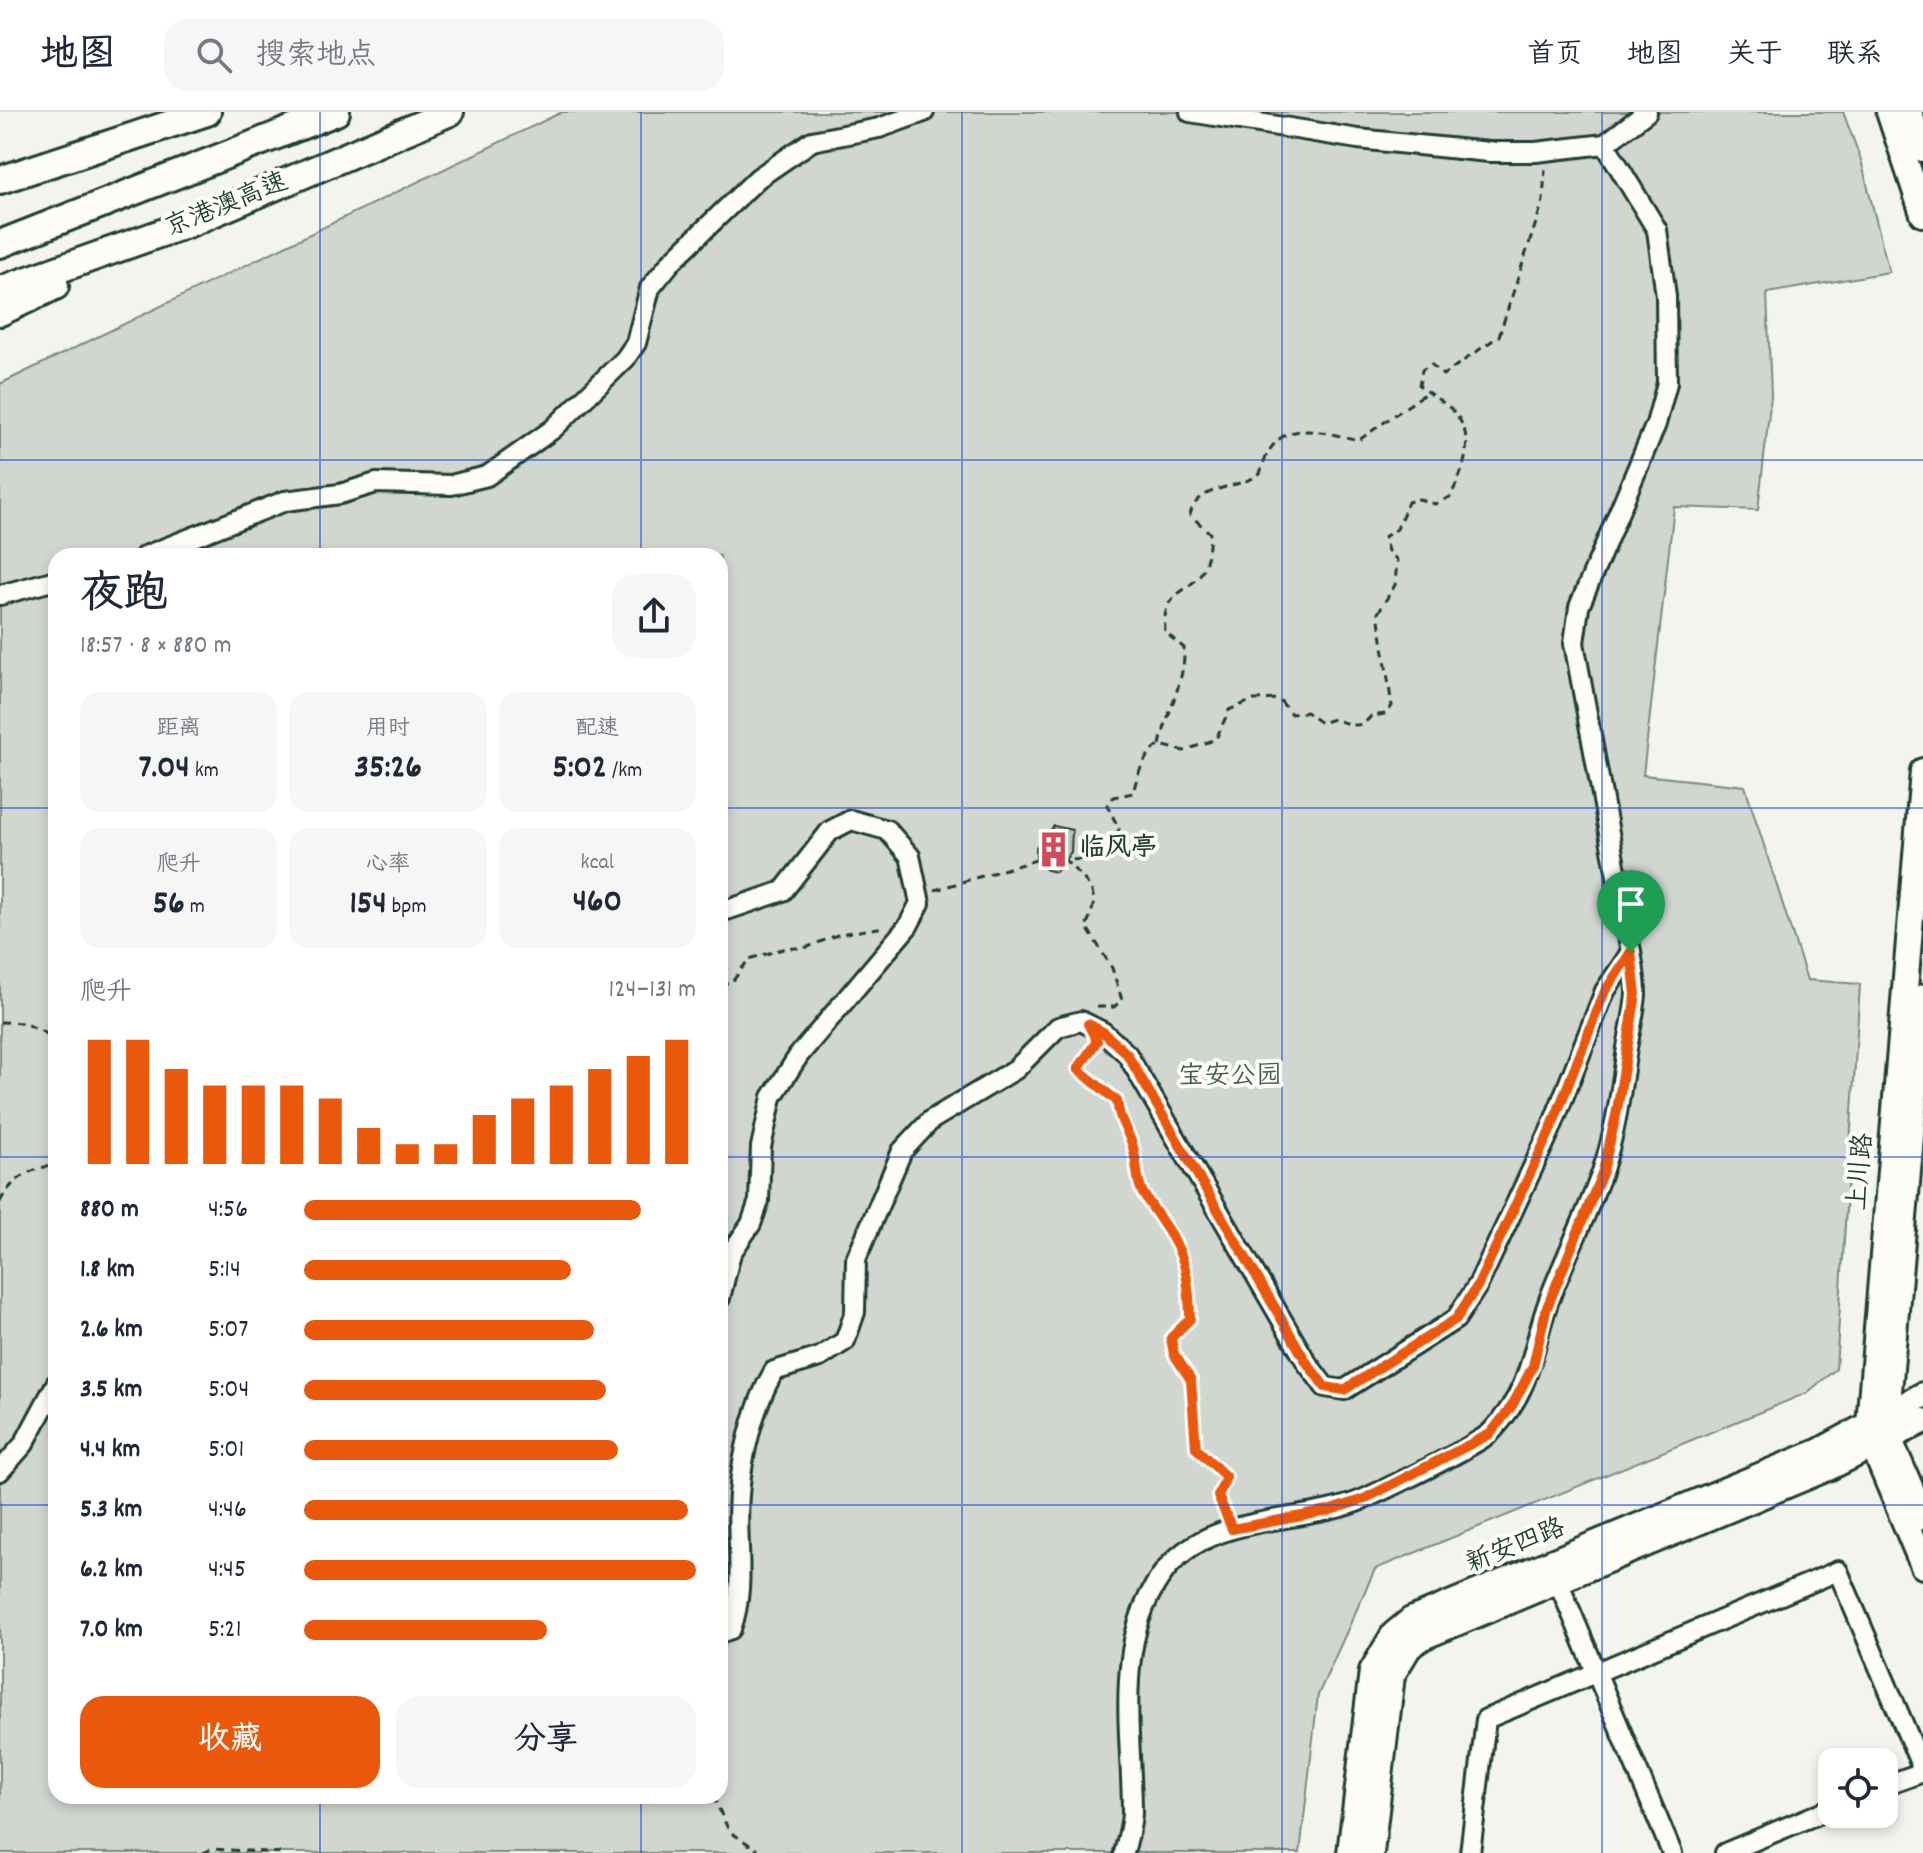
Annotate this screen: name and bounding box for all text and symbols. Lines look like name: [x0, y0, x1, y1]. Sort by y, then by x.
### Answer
search box: [164, 19, 724, 91]
text: 地图: [40, 30, 116, 85]
icon: search: [192, 33, 236, 77]
text: 搜索地点: [256, 36, 376, 79]
text: 首页: [1527, 37, 1583, 77]
text: 地图: [1627, 37, 1683, 77]
text: 关于: [1727, 37, 1783, 77]
text: 联系: [1827, 37, 1883, 77]
street label: 京港澳高速: [160, 164, 294, 248]
text: 夜跑: [80, 566, 168, 629]
button: share: [612, 574, 696, 658]
text: 18:57 · 8 × 880 m: [80, 628, 232, 665]
text: 距离: [157, 714, 201, 745]
text: 用时: [366, 714, 410, 745]
text: 配速: [575, 714, 619, 745]
text: 7.04: [138, 745, 190, 794]
text: 35:26: [354, 745, 422, 794]
text: 5:02: [552, 745, 607, 794]
text: km: [190, 756, 219, 787]
text: /km: [607, 756, 642, 787]
building icon: 临风亭: [1034, 830, 1072, 868]
place label: 临风亭: [1079, 831, 1157, 868]
text: kcal: [581, 848, 614, 879]
text: 爬升: [157, 850, 201, 881]
text: 心率: [366, 850, 410, 881]
pin: [1597, 870, 1665, 952]
text: 460: [573, 879, 622, 928]
text: 56: [152, 881, 185, 930]
text: 154: [349, 881, 387, 930]
icon: arrive: [1609, 882, 1653, 926]
text: m: [185, 892, 205, 923]
text: bpm: [387, 892, 427, 923]
text: 124–131 m: [609, 972, 696, 1009]
text: 爬升: [80, 975, 132, 1012]
park label: 宝安公园: [1178, 1059, 1282, 1096]
street label: 上川路: [1840, 1132, 1884, 1212]
text: 880 m: [80, 1192, 139, 1229]
text: 4:56: [208, 1192, 248, 1229]
text: 1.8 km: [80, 1252, 135, 1289]
text: 5:14: [208, 1252, 241, 1289]
text: 2.6 km: [80, 1312, 143, 1349]
text: 5:07: [208, 1312, 248, 1349]
text: 3.5 km: [80, 1372, 142, 1409]
text: 5:04: [208, 1372, 249, 1409]
text: 4.4 km: [80, 1432, 140, 1469]
text: 5:01: [208, 1432, 244, 1469]
text: 5.3 km: [80, 1492, 142, 1529]
text: 4:46: [208, 1492, 247, 1529]
street label: 新安四路: [1461, 1510, 1571, 1584]
text: 6.2 km: [80, 1552, 143, 1589]
text: 4:45: [208, 1552, 246, 1589]
text: 7.0 km: [80, 1612, 143, 1649]
text: 5:21: [208, 1612, 241, 1649]
button: 收藏: [80, 1696, 380, 1788]
button: 分享: [396, 1696, 696, 1788]
map controls: [1818, 1748, 1898, 1828]
button: locate: [1818, 1748, 1898, 1828]

